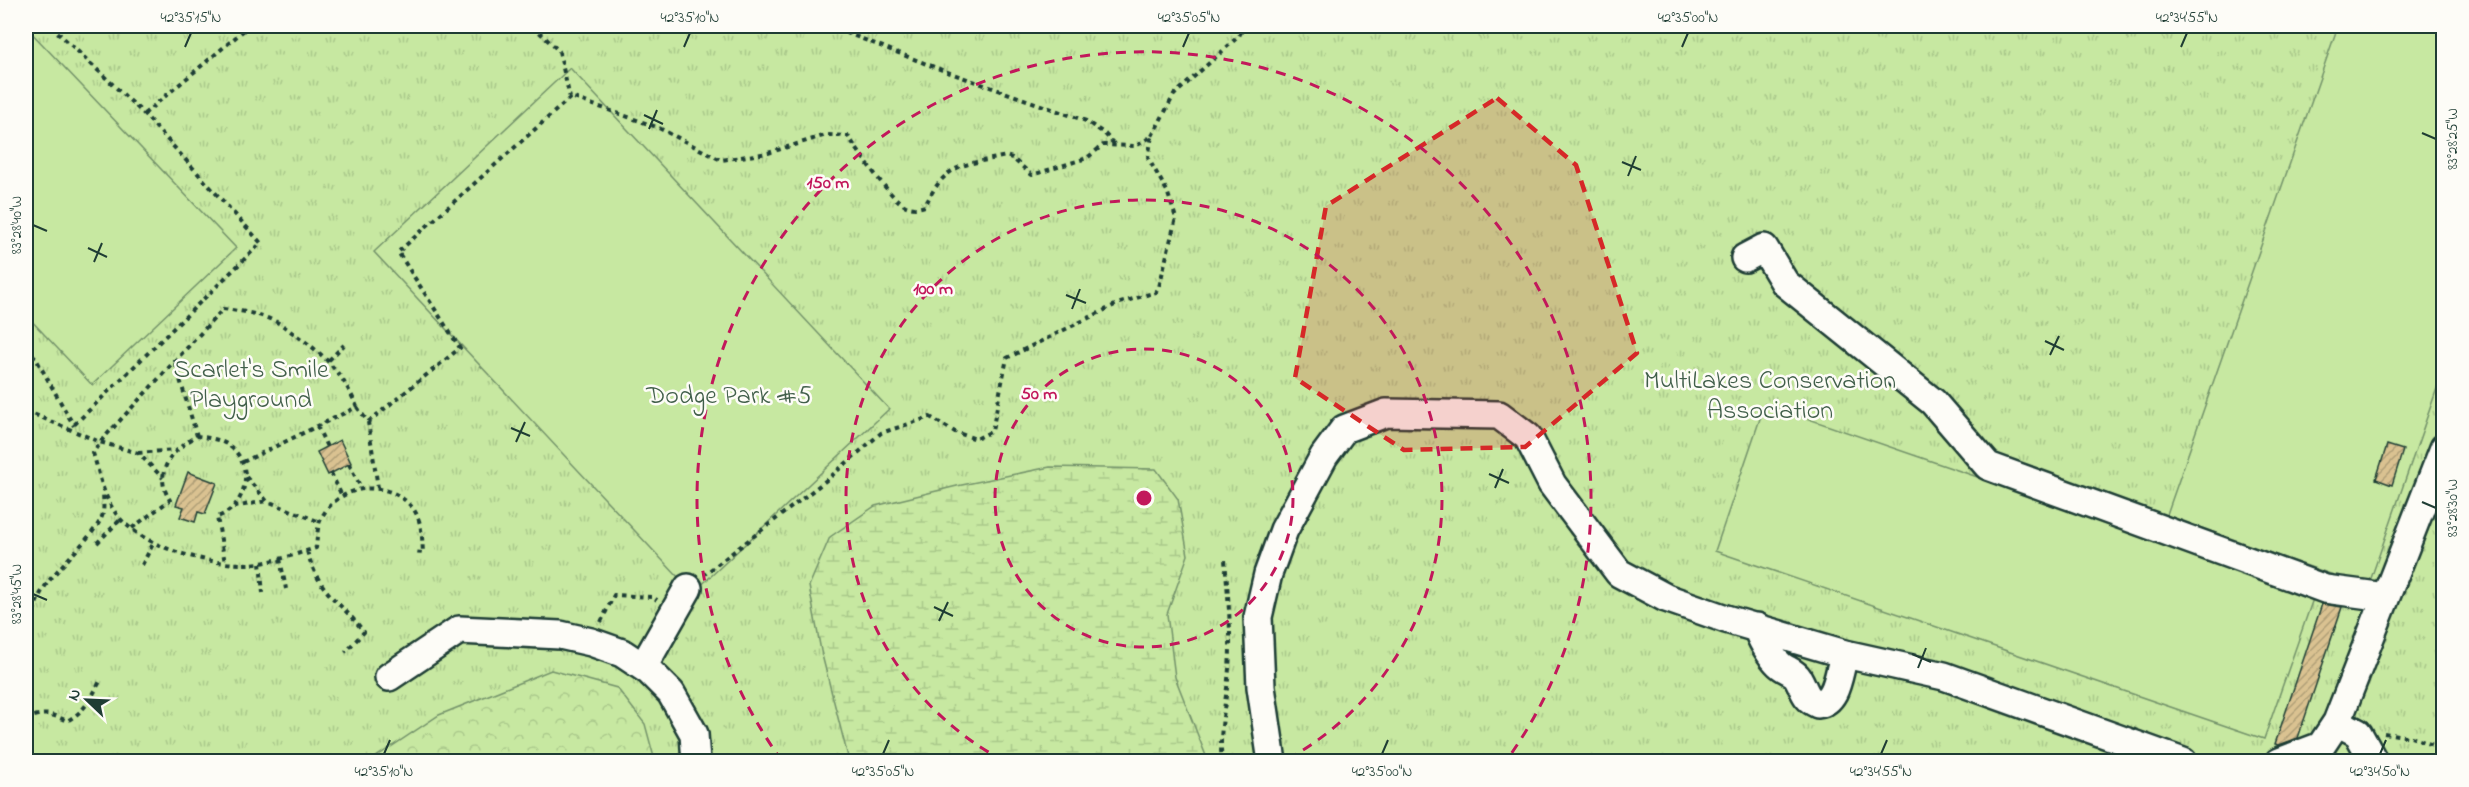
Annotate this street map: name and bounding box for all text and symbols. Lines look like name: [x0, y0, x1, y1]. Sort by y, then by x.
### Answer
text: 42°35'15"N: [161, 7, 222, 29]
text: 42°35'10"N: [661, 7, 719, 29]
text: 42°35'05"N: [1158, 7, 1220, 29]
text: 42°35'00"N: [1658, 7, 1718, 29]
text: 42°34'55"N: [2156, 7, 2218, 29]
text: 83°28'25"W: [2442, 108, 2464, 170]
text: 150 m: [807, 171, 849, 197]
text: 83°28'40"W: [6, 196, 28, 254]
text: 100 m: [913, 277, 953, 303]
park label: Scarlet's Smile Playground: [173, 352, 329, 420]
park label: MultiLakes Conservation Association: [1644, 363, 1896, 431]
park label: Dodge Park #5: [645, 378, 812, 416]
text: 50 m: [1021, 382, 1057, 408]
text: 83°28'30"W: [2442, 479, 2464, 537]
centre of rings: [1134, 488, 1154, 508]
text: 83°28'45"W: [6, 564, 28, 624]
north arrow: [57, 670, 117, 730]
text: N: [62, 685, 88, 705]
text: 42°35'10"N: [355, 761, 413, 783]
text: 42°35'05"N: [852, 761, 914, 783]
text: 42°35'00"N: [1352, 761, 1412, 783]
text: 42°34'55"N: [1850, 761, 1912, 783]
text: 42°34'50"N: [2350, 761, 2410, 783]

